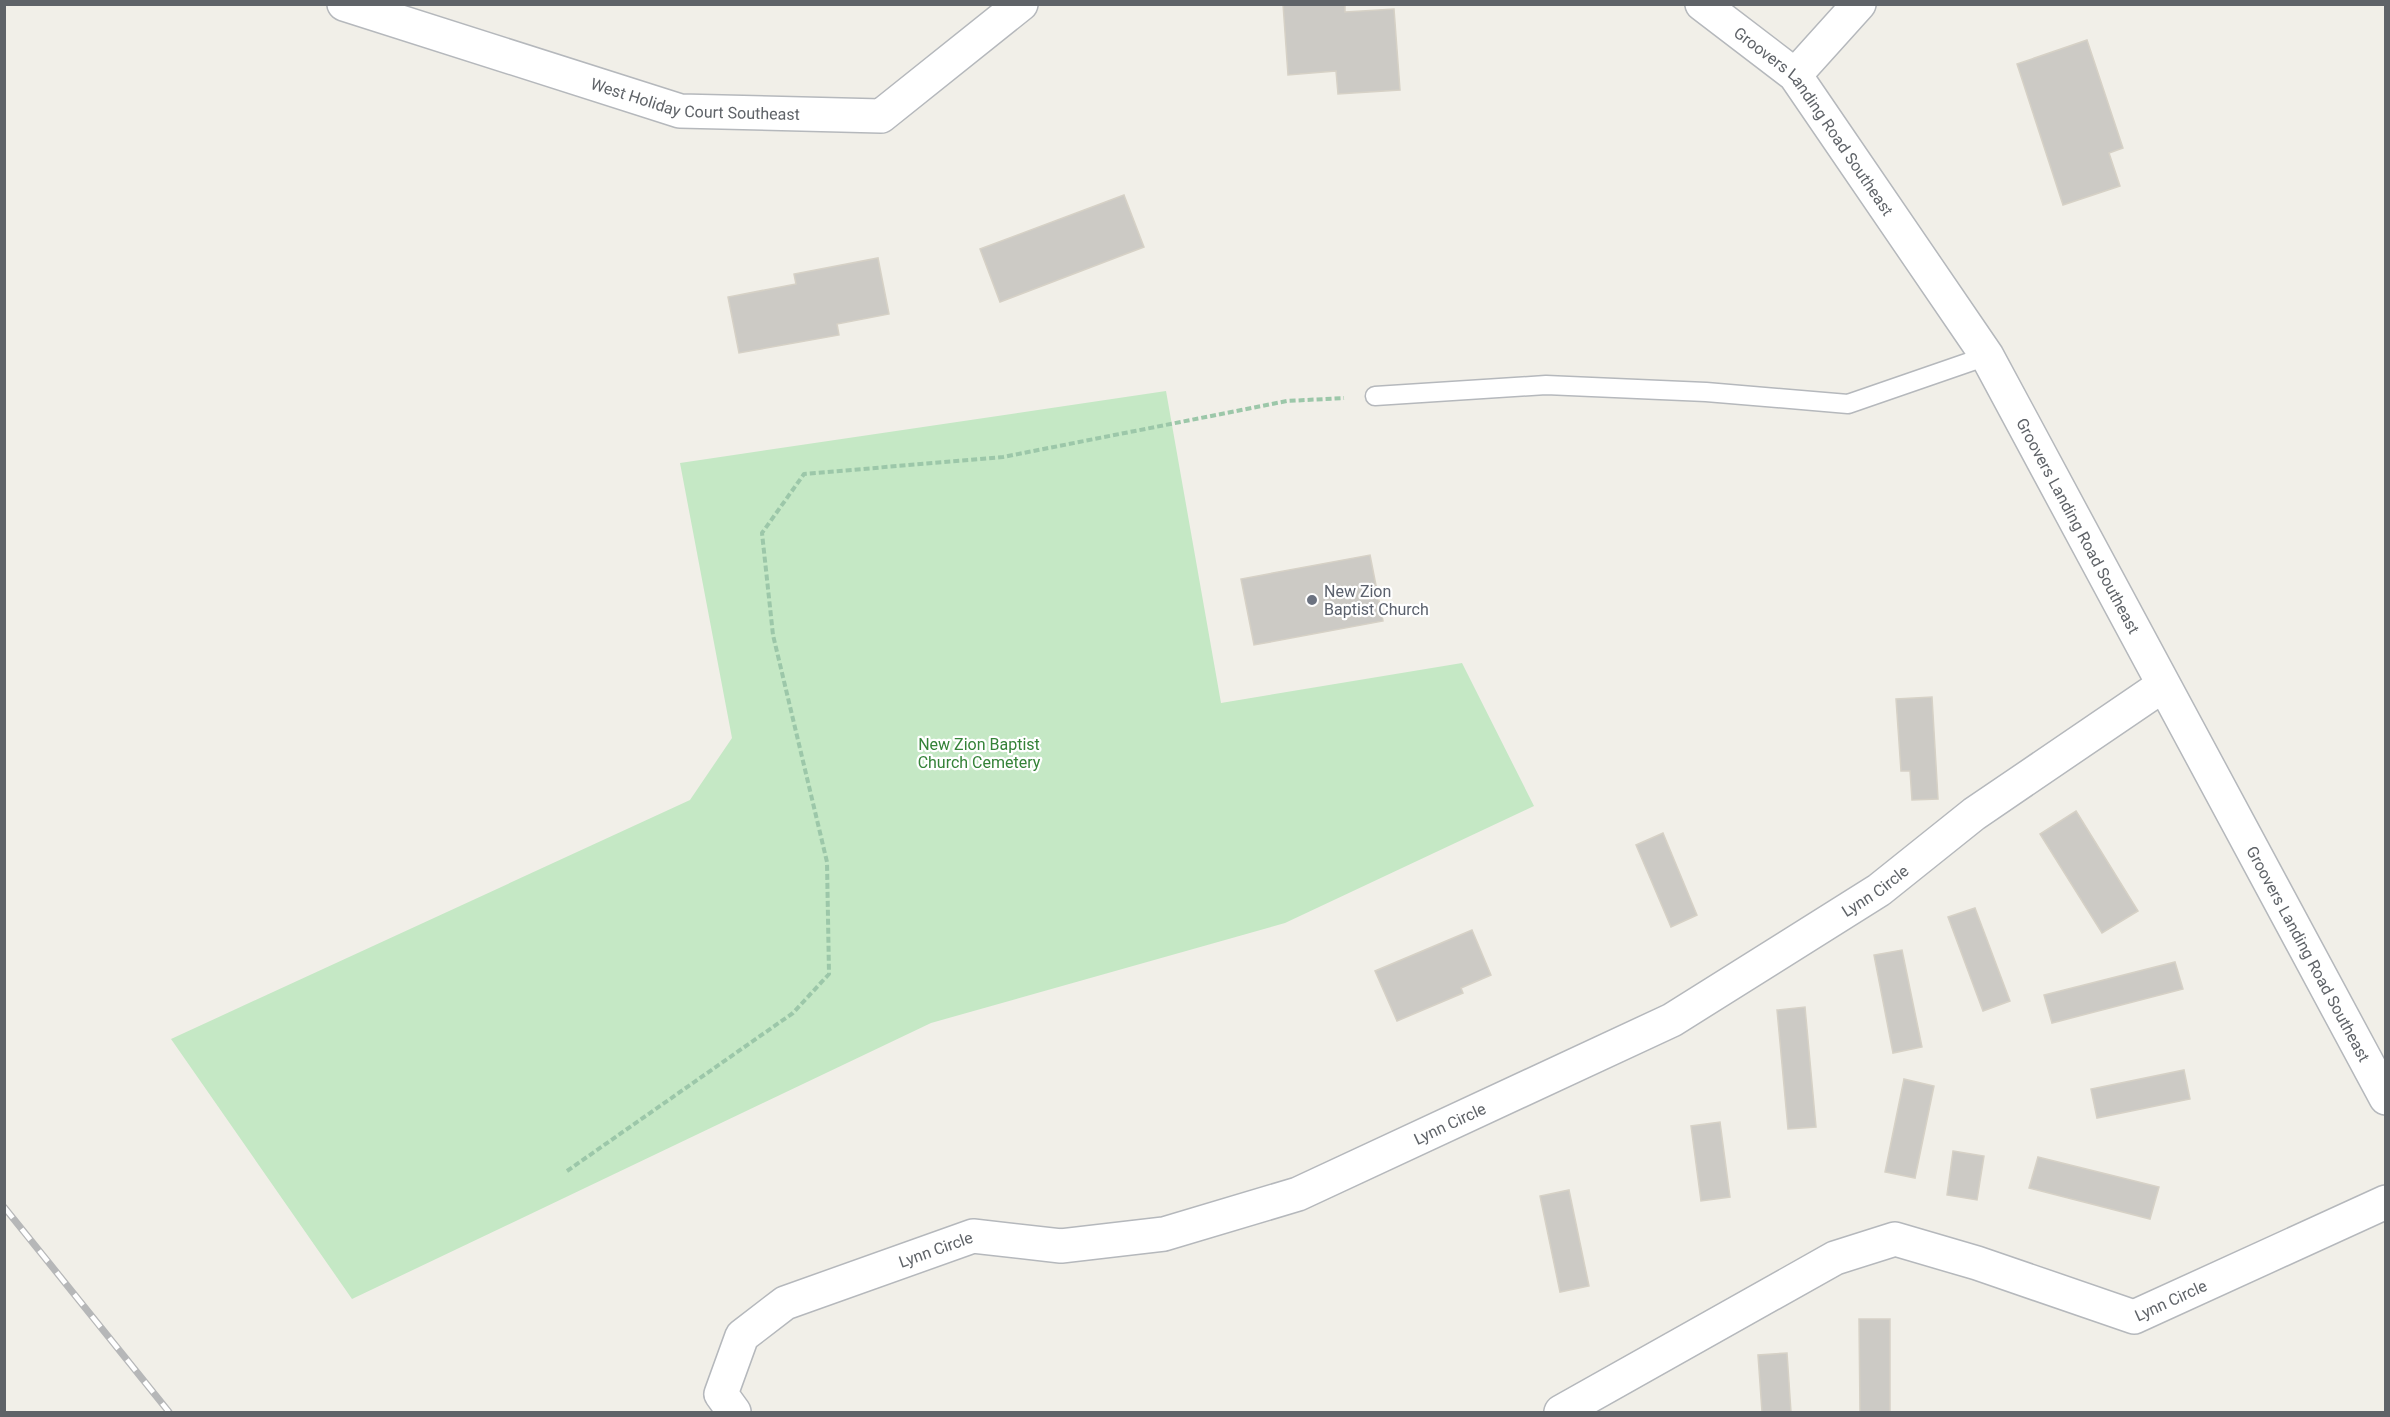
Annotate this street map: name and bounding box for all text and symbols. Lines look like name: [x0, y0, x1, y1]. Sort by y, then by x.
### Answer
street label: Groovers Landing Road Southeast: [1730, 23, 1898, 219]
street label: West Holiday Court Southeast: [588, 74, 800, 123]
street label: Groovers Landing Road Southeast: [2013, 415, 2144, 637]
place label: New Zion Baptist Church: [1324, 582, 1429, 619]
marker: New Zion Baptist Church: [1305, 593, 1319, 607]
park label: New Zion Baptist Church Cemetery: [918, 735, 1041, 772]
street label: Groovers Landing Road Southeast: [2243, 843, 2374, 1065]
street label: Lynn Circle: [1838, 861, 1912, 921]
street label: Lynn Circle: [1411, 1099, 1489, 1148]
street label: Lynn Circle: [896, 1227, 975, 1271]
street label: Lynn Circle: [2132, 1276, 2210, 1325]

